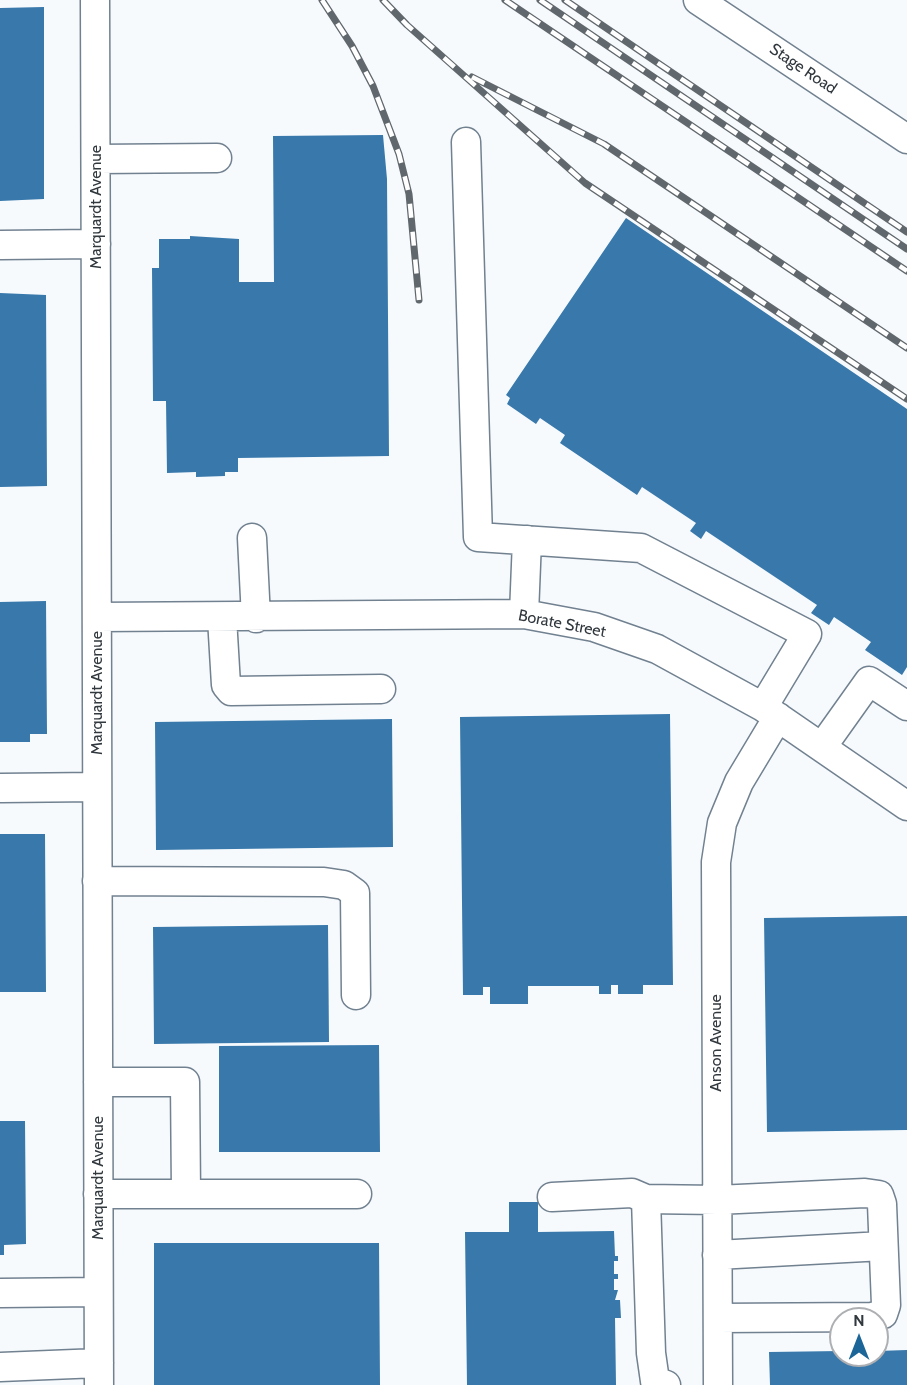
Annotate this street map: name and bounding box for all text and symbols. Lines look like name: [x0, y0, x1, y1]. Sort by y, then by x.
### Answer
street label: Stage Road: [766, 40, 840, 98]
street label: Marquardt Avenue: [86, 145, 106, 269]
street label: Borate Street: [516, 606, 608, 642]
street label: Marquardt Avenue: [87, 631, 107, 755]
street label: Anson Avenue: [706, 994, 726, 1092]
street label: Marquardt Avenue: [88, 1116, 108, 1240]
north arrow: [829, 1307, 889, 1367]
text: N: [853, 1311, 865, 1330]

